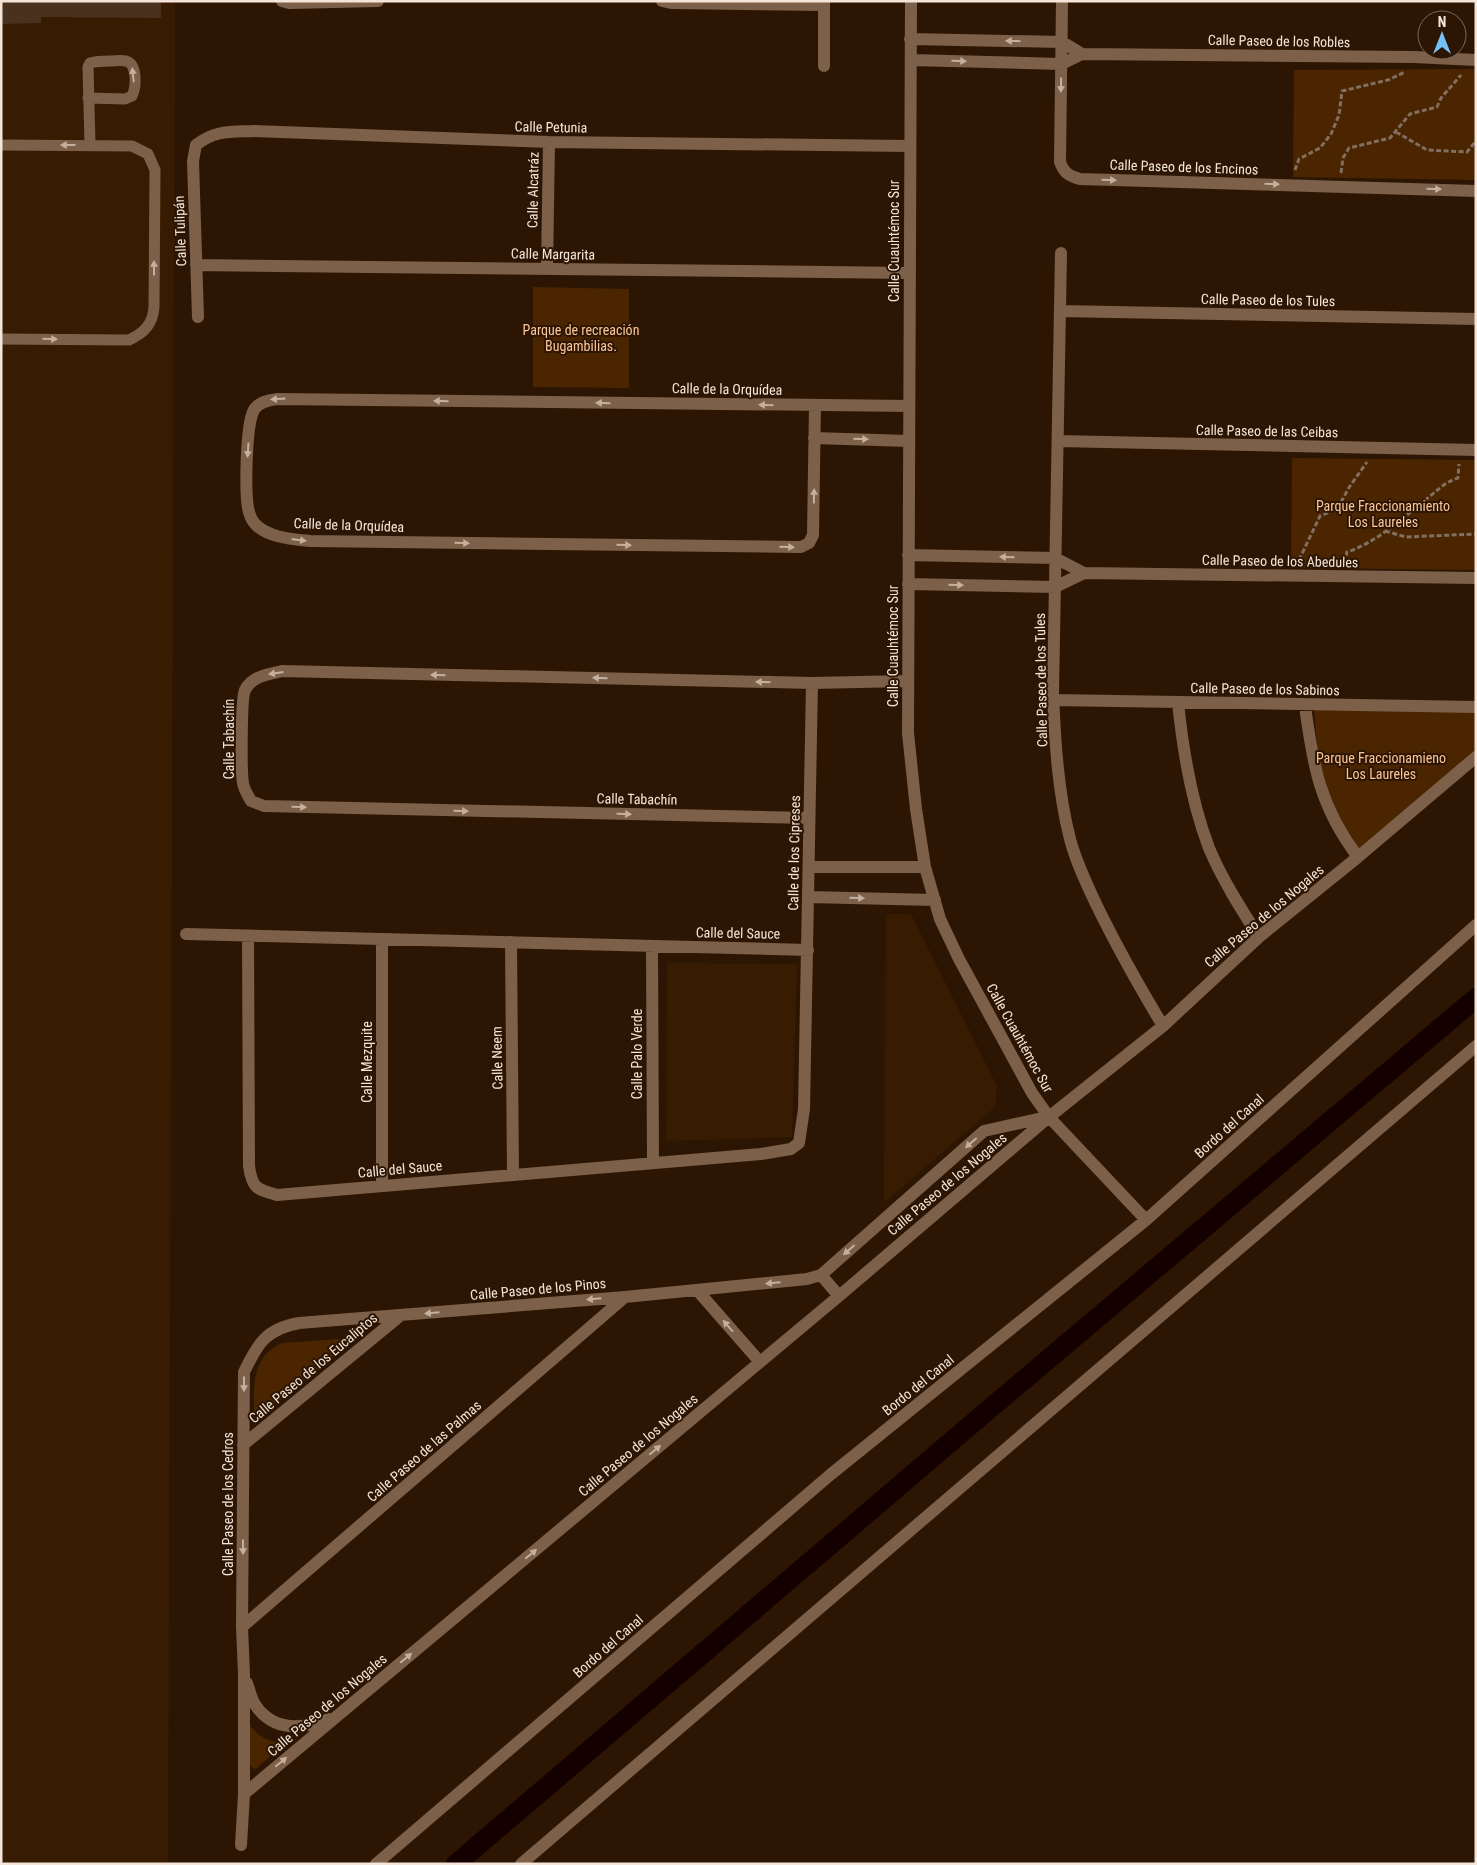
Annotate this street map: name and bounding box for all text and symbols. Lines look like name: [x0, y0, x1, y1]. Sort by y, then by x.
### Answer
north arrow: [1417, 10, 1467, 60]
text: N: [1438, 14, 1446, 30]
street label: Calle Paseo de los Robles: [1208, 32, 1350, 50]
one-way arrow: [1005, 37, 1021, 45]
one-way arrow: [951, 58, 967, 66]
one-way arrow: [129, 66, 137, 82]
one-way arrow: [1057, 77, 1065, 93]
street label: Calle Petunia: [515, 118, 587, 136]
one-way arrow: [59, 141, 75, 149]
street label: Calle Alcatráz: [524, 152, 542, 228]
street label: Calle Paseo de los Encinos: [1109, 156, 1259, 178]
one-way arrow: [1101, 176, 1117, 184]
street label: Calle Cuauhtémoc Sur: [886, 180, 902, 302]
one-way arrow: [1264, 181, 1280, 189]
one-way arrow: [1426, 185, 1442, 193]
street label: Calle Tulipán: [171, 195, 189, 267]
street label: Calle Margarita: [511, 245, 595, 263]
one-way arrow: [150, 260, 158, 276]
street label: Calle Paseo de los Tules: [1201, 291, 1335, 309]
park label: Parque de recreación Bugambilias.: [523, 322, 639, 354]
one-way arrow: [42, 335, 58, 343]
street label: Calle de la Orquídea: [672, 380, 782, 398]
one-way arrow: [270, 396, 286, 404]
one-way arrow: [433, 396, 449, 404]
one-way arrow: [595, 398, 611, 406]
one-way arrow: [758, 400, 774, 408]
street label: Calle Paseo de las Ceibas: [1196, 422, 1338, 440]
one-way arrow: [854, 436, 870, 444]
one-way arrow: [244, 442, 252, 458]
one-way arrow: [810, 487, 818, 503]
park label: Parque Fraccionamiento Los Laureles: [1316, 498, 1450, 530]
street label: Calle de la Orquídea: [293, 515, 405, 535]
one-way arrow: [292, 536, 308, 544]
one-way arrow: [454, 539, 470, 547]
one-way arrow: [616, 541, 632, 549]
one-way arrow: [779, 543, 795, 551]
street label: Calle Paseo de los Abedules: [1202, 552, 1358, 570]
one-way arrow: [998, 553, 1014, 561]
one-way arrow: [949, 581, 965, 589]
street label: Calle Cuauhtémoc Sur: [885, 585, 901, 707]
street label: Calle Paseo de los Tules: [1032, 613, 1050, 747]
one-way arrow: [267, 669, 283, 677]
one-way arrow: [430, 670, 446, 678]
one-way arrow: [592, 674, 608, 682]
one-way arrow: [755, 678, 771, 686]
street label: Calle Paseo de los Sabinos: [1190, 680, 1340, 698]
street label: Calle Tabachín: [221, 699, 237, 779]
park label: Parque Fraccionamieno Los Laureles: [1316, 750, 1446, 782]
street label: Calle Tabachín: [597, 790, 677, 808]
street label: Calle de los Cipreses: [785, 795, 803, 911]
one-way arrow: [291, 803, 307, 811]
one-way arrow: [453, 807, 469, 815]
one-way arrow: [616, 810, 632, 818]
street label: Calle Paseo de los Nogales: [1201, 862, 1327, 970]
one-way arrow: [849, 894, 865, 902]
street label: Calle del Sauce: [696, 924, 781, 942]
street label: Calle Cuauhtémoc Sur: [983, 981, 1057, 1095]
street label: Calle Palo Verde: [629, 1008, 645, 1099]
street label: Calle Mezquite: [359, 1021, 375, 1103]
street label: Calle Neem: [488, 1026, 506, 1090]
street label: Bordo del Canal: [1191, 1091, 1267, 1161]
street label: Calle Paseo de los Nogales: [884, 1130, 1010, 1238]
one-way arrow: [965, 1137, 978, 1148]
street label: Calle del Sauce: [357, 1157, 443, 1181]
one-way arrow: [844, 1244, 856, 1256]
street label: Calle Paseo de los Pinos: [469, 1275, 607, 1303]
one-way arrow: [765, 1279, 781, 1287]
one-way arrow: [585, 1296, 601, 1304]
one-way arrow: [423, 1309, 439, 1317]
street label: Calle Paseo de los Eucaliptos: [246, 1310, 380, 1426]
one-way arrow: [723, 1319, 734, 1332]
street label: Bordo del Canal: [879, 1351, 957, 1419]
one-way arrow: [240, 1376, 248, 1392]
street label: Calle Paseo de los Nogales: [575, 1391, 701, 1499]
street label: Calle Paseo de las Palmas: [364, 1397, 484, 1505]
street label: Calle Paseo de los Cedros: [220, 1432, 236, 1576]
one-way arrow: [649, 1444, 662, 1455]
one-way arrow: [239, 1539, 247, 1555]
one-way arrow: [524, 1548, 537, 1559]
street label: Bordo del Canal: [570, 1611, 646, 1681]
street label: Calle Paseo de los Nogales: [264, 1651, 390, 1759]
one-way arrow: [400, 1653, 412, 1664]
one-way arrow: [275, 1757, 288, 1768]

